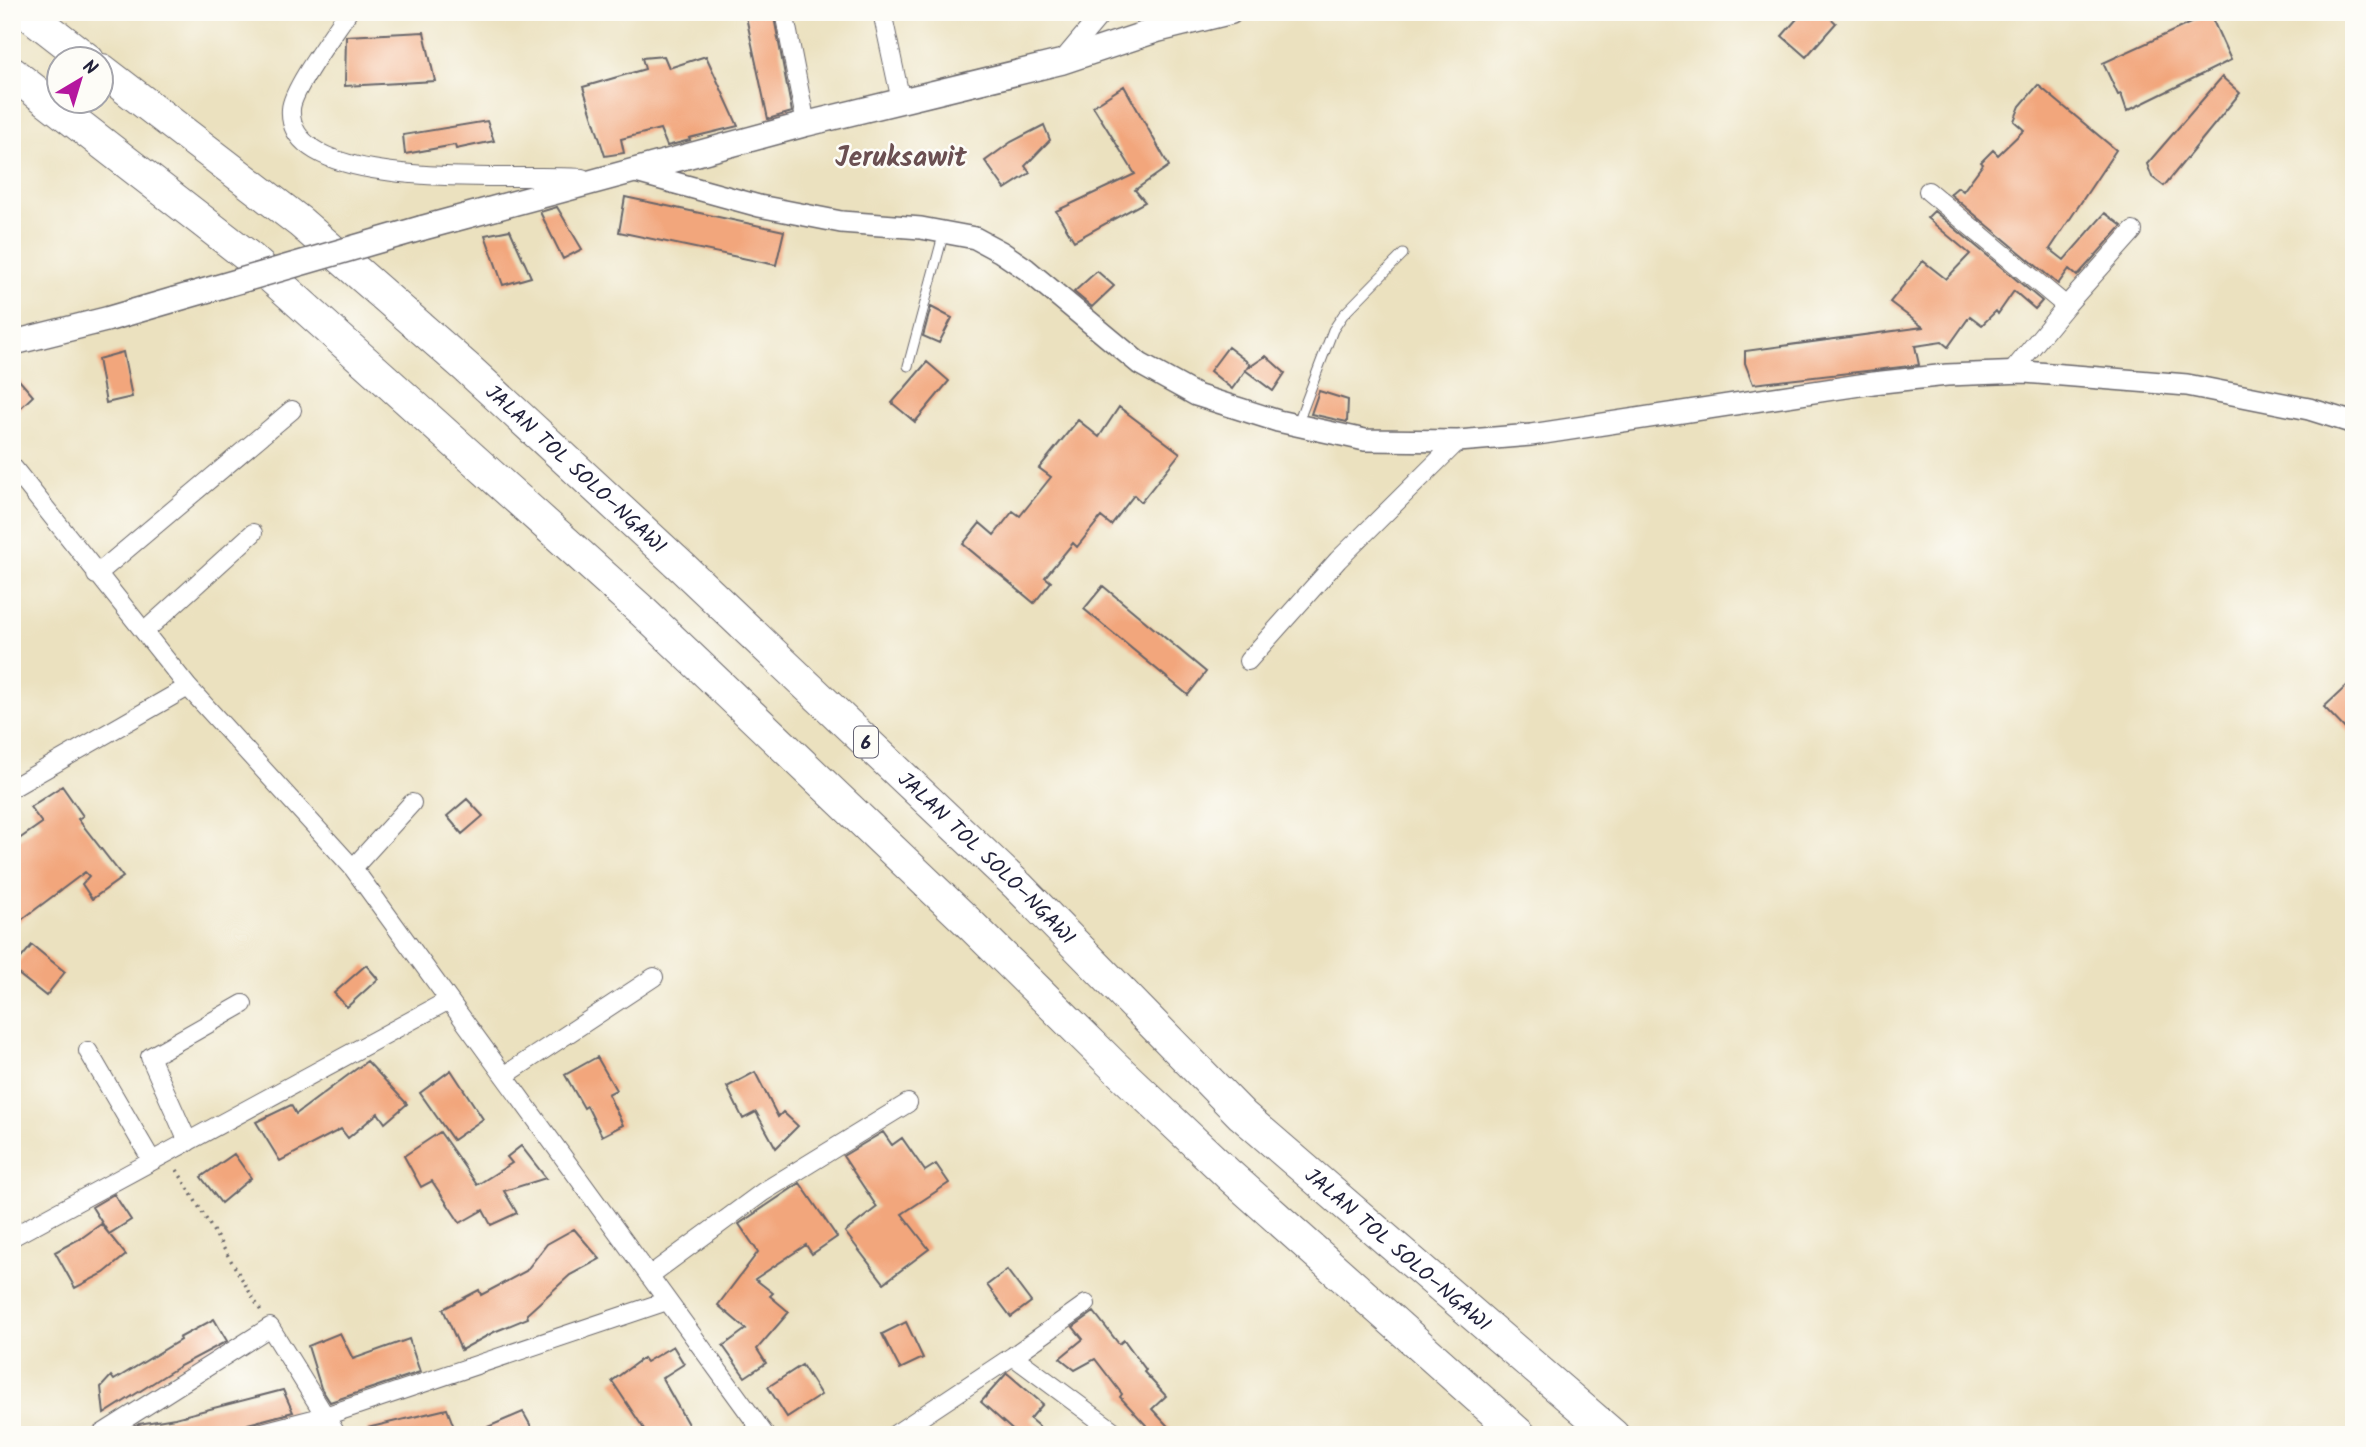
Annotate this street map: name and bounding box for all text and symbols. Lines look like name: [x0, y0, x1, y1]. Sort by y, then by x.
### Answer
north arrow: [46, 46, 116, 116]
text: N: [75, 53, 103, 84]
district label: Jeruksawit: [835, 136, 967, 181]
street label: JALAN TOL SOLO–NGAWI: [477, 377, 673, 563]
road number: 6: [854, 726, 878, 758]
street label: JALAN TOL SOLO–NGAWI: [889, 765, 1083, 954]
street label: JALAN TOL SOLO–NGAWI: [1296, 1161, 1498, 1341]

